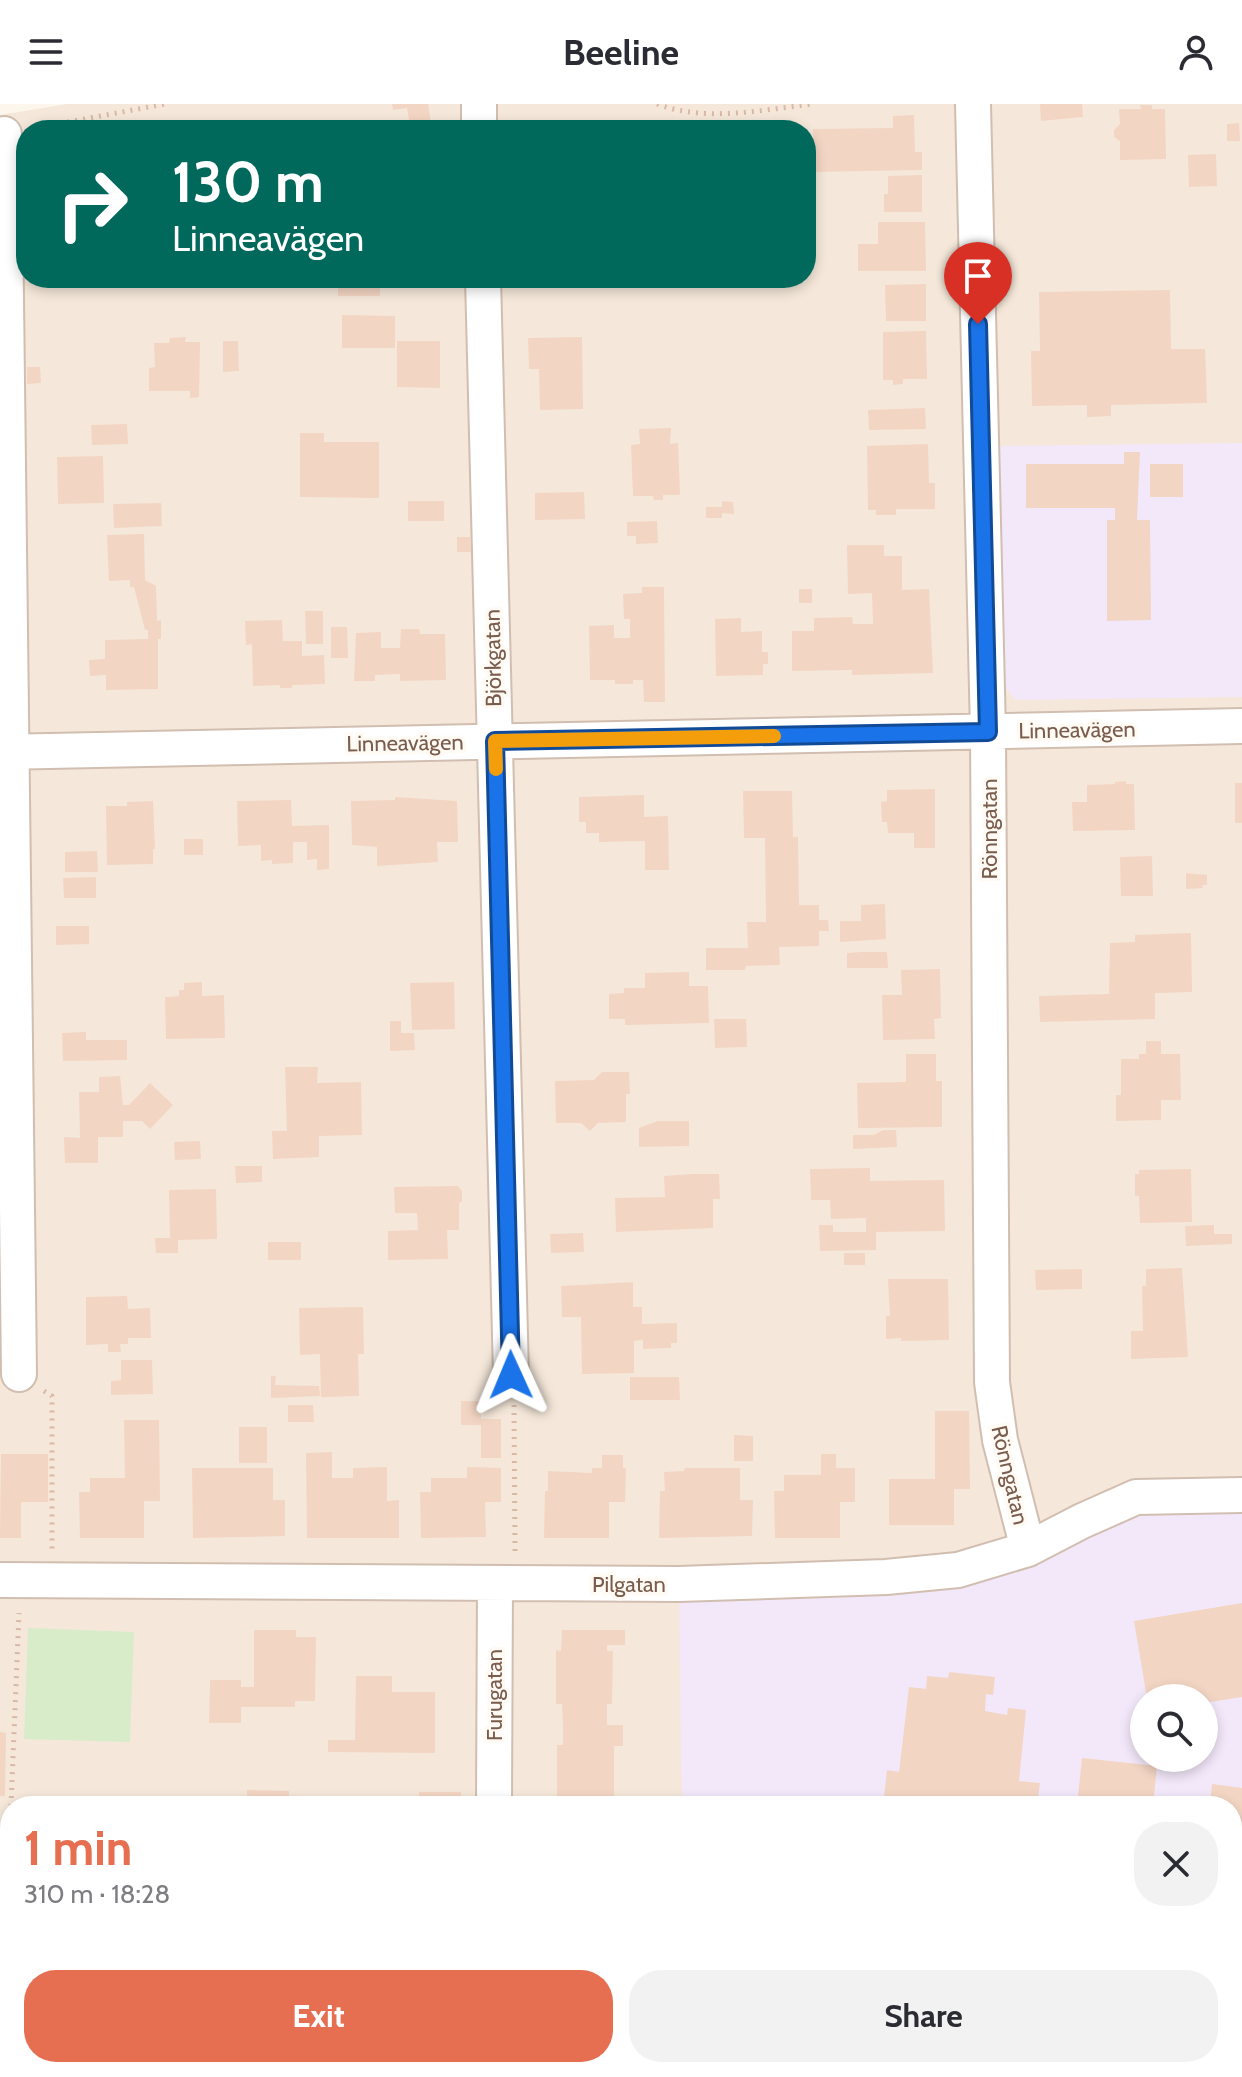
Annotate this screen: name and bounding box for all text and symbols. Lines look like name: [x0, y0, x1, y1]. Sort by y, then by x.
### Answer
icon: menu: [24, 30, 68, 74]
text: Beeline: [563, 30, 679, 74]
icon: person: [1174, 30, 1218, 74]
text: 130 m: [172, 148, 324, 216]
icon: right: [40, 152, 144, 256]
text: Linneavägen: [172, 216, 364, 260]
pin: [944, 242, 1012, 324]
icon: arrive: [956, 254, 1000, 298]
street label: Björkgatan: [479, 609, 507, 707]
street label: Linneavägen: [1018, 715, 1136, 745]
street label: Linneavägen: [346, 728, 464, 758]
street label: Rönngatan: [976, 778, 1003, 880]
position arrow: [469, 1333, 553, 1417]
street label: Rönngatan: [985, 1423, 1035, 1527]
street label: Pilgatan: [592, 1571, 666, 1598]
street label: Furugatan: [481, 1649, 508, 1741]
map controls: [1130, 1684, 1218, 1772]
button: search: [1130, 1684, 1218, 1772]
text: 1 min: [24, 1819, 132, 1877]
button: close: [1134, 1822, 1218, 1906]
text: 310 m · 18:28: [24, 1878, 170, 1910]
button: Exit: [24, 1970, 613, 2062]
button: Share: [629, 1970, 1218, 2062]

